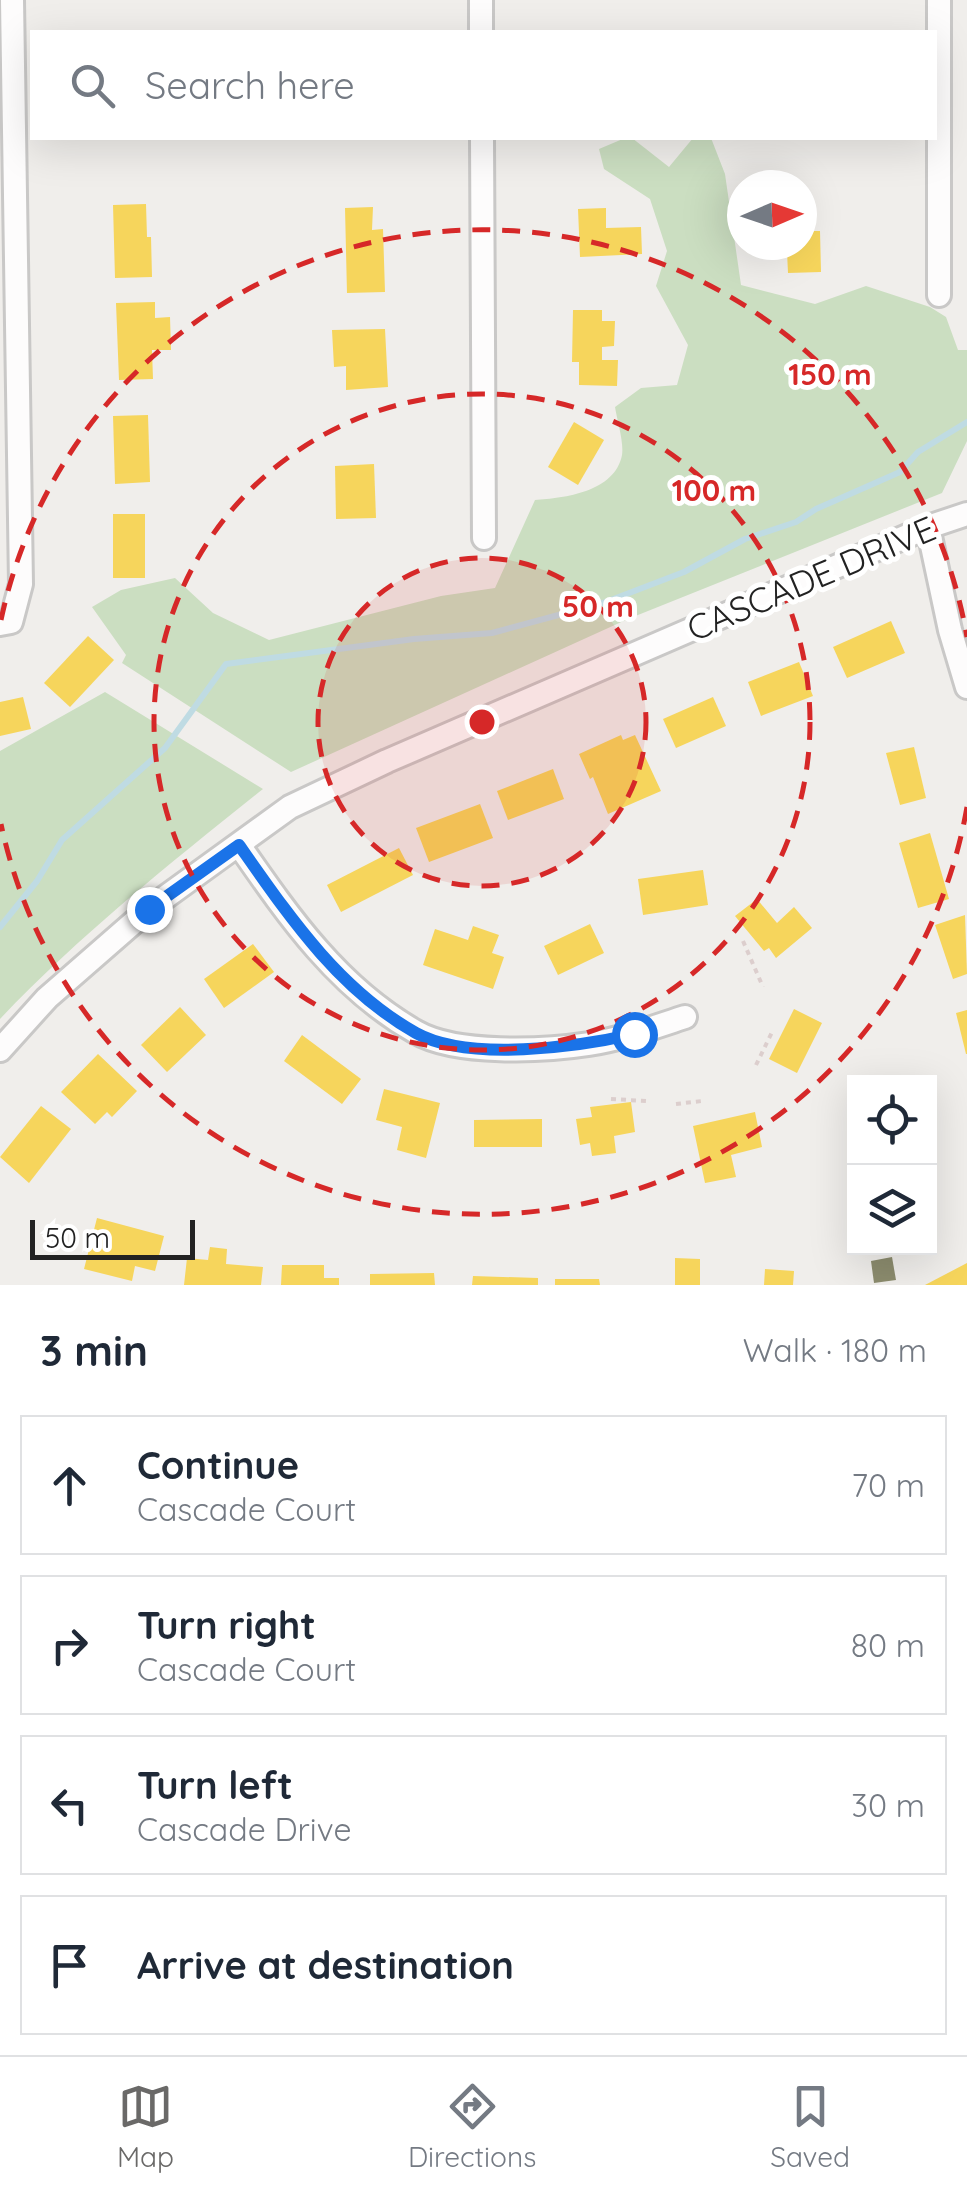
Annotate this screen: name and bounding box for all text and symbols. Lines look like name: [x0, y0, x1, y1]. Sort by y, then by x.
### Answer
search box: [30, 30, 937, 140]
icon: search: [65, 58, 120, 113]
text: Search here: [145, 61, 355, 109]
north arrow: [727, 170, 817, 260]
text: 150 m: [788, 355, 872, 393]
text: 100 m: [672, 471, 756, 509]
street label: CASCADE DRIVE: [680, 506, 942, 650]
text: 50 m: [562, 587, 634, 625]
centre of rings: [464, 704, 500, 740]
route end: [127, 887, 173, 933]
route start: [612, 1012, 658, 1058]
map controls: [847, 1075, 937, 1255]
button: locate: [847, 1075, 937, 1165]
button: layers: [847, 1165, 937, 1255]
scale bar: [30, 1215, 195, 1260]
text: 50 m: [45, 1220, 110, 1255]
text: 3 min: [40, 1324, 148, 1377]
text: Walk · 180 m: [743, 1330, 927, 1370]
text: Continue: [137, 1441, 299, 1489]
icon: ahead: [42, 1458, 97, 1513]
text: 70 m: [852, 1465, 925, 1505]
text: Cascade Court: [137, 1489, 356, 1529]
text: Turn right: [137, 1601, 316, 1649]
icon: right: [42, 1618, 97, 1673]
text: 80 m: [851, 1625, 925, 1665]
text: Cascade Court: [137, 1649, 356, 1689]
text: Turn left: [137, 1761, 293, 1809]
icon: left: [42, 1778, 97, 1833]
text: 30 m: [851, 1785, 925, 1825]
text: Cascade Drive: [137, 1809, 352, 1849]
icon: arrive: [42, 1938, 97, 1993]
text: Arrive at destination: [137, 1941, 514, 1989]
tab: Map: [117, 2079, 174, 2174]
tab: Directions: [408, 2079, 536, 2174]
tab: Saved: [770, 2079, 850, 2174]

